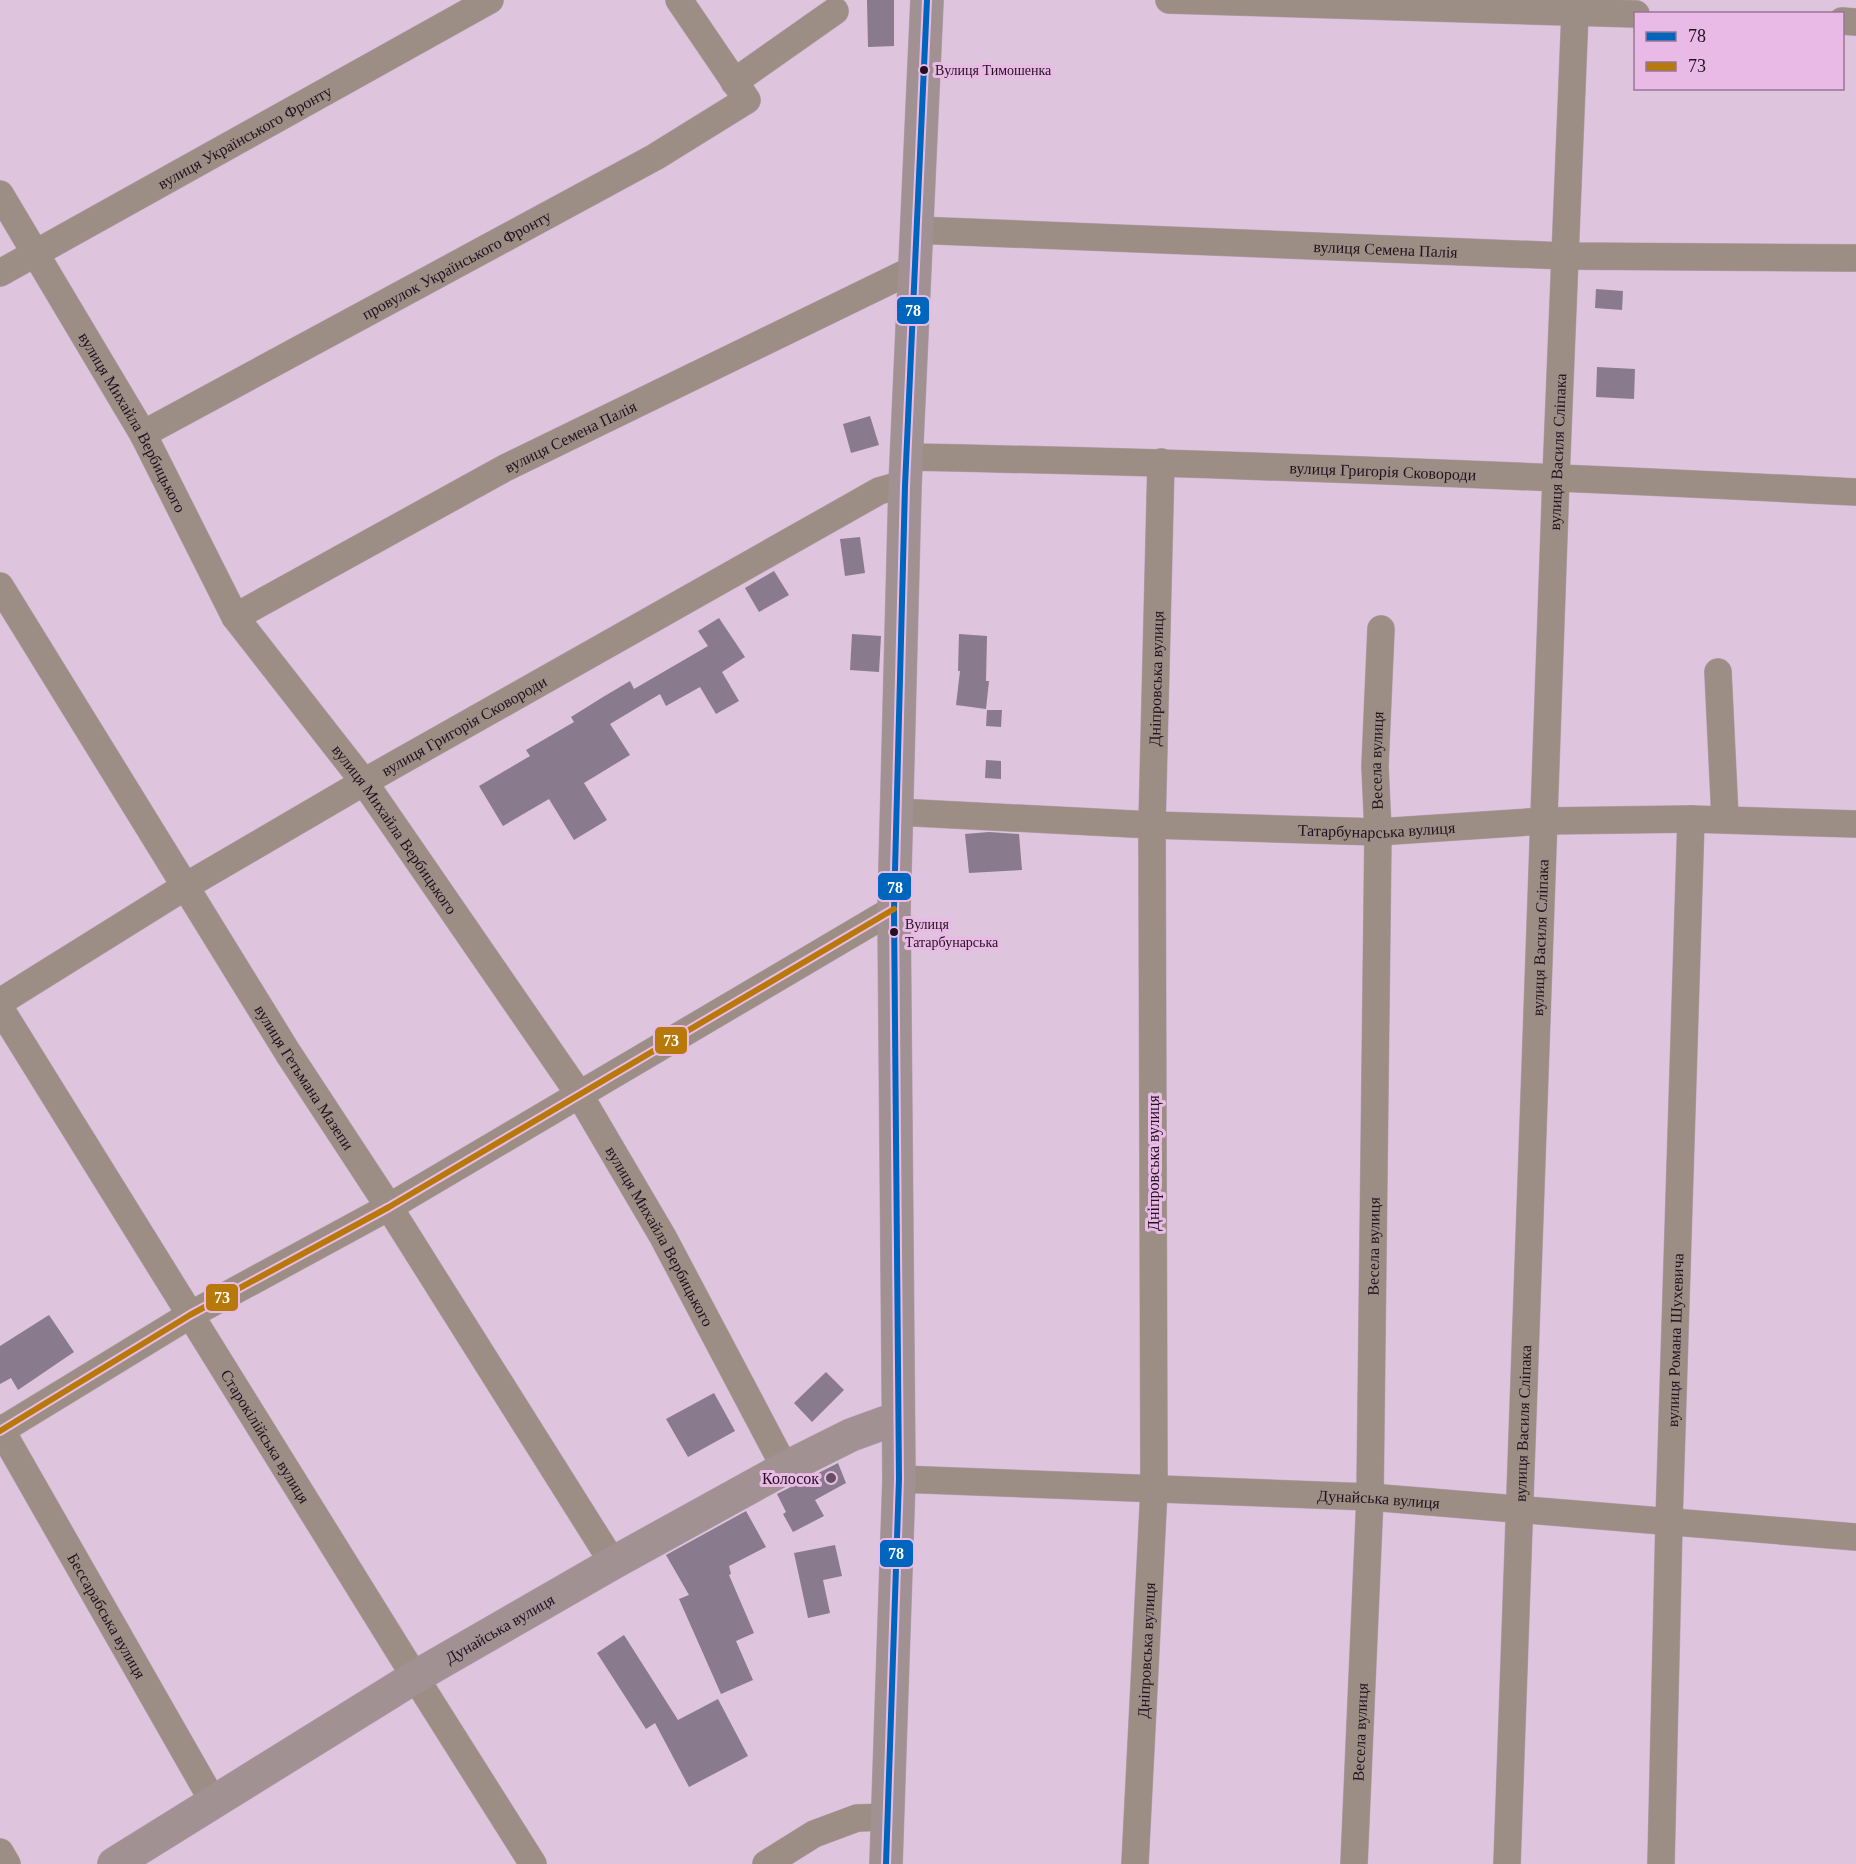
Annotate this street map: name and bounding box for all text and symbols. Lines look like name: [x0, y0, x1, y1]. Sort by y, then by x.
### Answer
legend: [1634, 12, 1844, 90]
text: 78: [1688, 26, 1706, 46]
text: 73: [1688, 56, 1706, 76]
place label: Вулиця Тимошенка: [935, 63, 1052, 78]
marker: Вулиця Тимошенка: [918, 64, 930, 76]
street label: вулиця Українського Фронту: [155, 82, 335, 192]
street label: провулок Українського Фронту: [359, 207, 554, 323]
street label: вулиця Семена Палія: [1313, 237, 1459, 260]
line badge: 78: [896, 296, 930, 325]
text: 78: [905, 302, 921, 319]
street label: вулиця Михайла Вербицького: [76, 329, 189, 515]
street label: вулиця Василя Сліпака: [1546, 373, 1569, 531]
street label: вулиця Семена Палія: [502, 397, 639, 475]
street label: вулиця Григорія Сковороди: [1289, 459, 1477, 484]
street label: Дніпровська вулиця: [1145, 610, 1167, 747]
street label: вулиця Григорія Сковороди: [378, 672, 550, 779]
street label: Весела вулиця: [1366, 710, 1387, 810]
street label: вулиця Михайла Вербицького: [329, 741, 461, 917]
street label: Татарбунарська вулиця: [1298, 818, 1456, 841]
street label: вулиця Василя Сліпака: [1528, 859, 1551, 1016]
line badge: 78: [877, 872, 912, 901]
text: 78: [887, 879, 903, 896]
place label: Вулиця Татарбунарська: [905, 917, 999, 950]
marker: Вулиця Татарбунарська: [888, 926, 900, 938]
street label: вулиця Гетьмана Мазепи: [252, 1002, 358, 1153]
line badge: 73: [654, 1026, 688, 1055]
text: 73: [663, 1032, 679, 1049]
street label: Дніпровська вулиця: [1145, 1094, 1163, 1231]
street label: вулиця Михайла Вербицького: [603, 1143, 717, 1329]
street label: Весела вулиця: [1364, 1196, 1383, 1296]
street label: вулиця Романа Шухевича: [1663, 1253, 1686, 1427]
line badge: 73: [205, 1283, 239, 1312]
text: 73: [214, 1289, 230, 1306]
street label: вулиця Василя Сліпака: [1511, 1345, 1534, 1502]
street label: Старокілійська вулиця: [218, 1366, 314, 1507]
place label: Колосок: [762, 1470, 819, 1487]
marker: Колосок: [824, 1471, 838, 1485]
street label: Дунайська вулиця: [1317, 1486, 1441, 1512]
line badge: 78: [879, 1539, 914, 1568]
text: 78: [888, 1545, 904, 1562]
street label: Бессарабська вулиця: [65, 1550, 150, 1682]
street label: Дніпровська вулиця: [1134, 1581, 1158, 1719]
street label: Дунайська вулиця: [442, 1590, 558, 1667]
street label: Весела вулиця: [1349, 1682, 1371, 1782]

